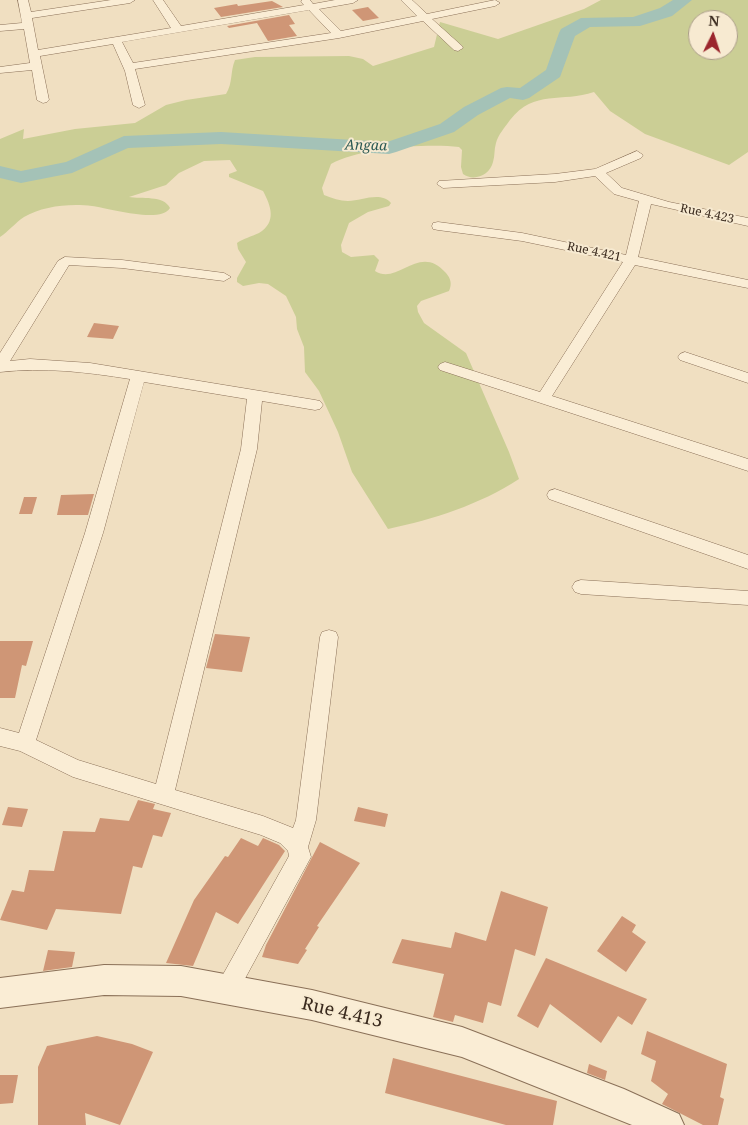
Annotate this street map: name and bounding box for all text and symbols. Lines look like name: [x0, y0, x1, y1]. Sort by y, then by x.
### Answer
north arrow: [688, 10, 738, 60]
text: N: [708, 11, 720, 30]
water label: Angaa: [345, 137, 387, 155]
street label: Rue 4.423: [679, 201, 735, 227]
street label: Rue 4.421: [566, 239, 622, 265]
street label: Rue 4.413: [299, 993, 385, 1033]

